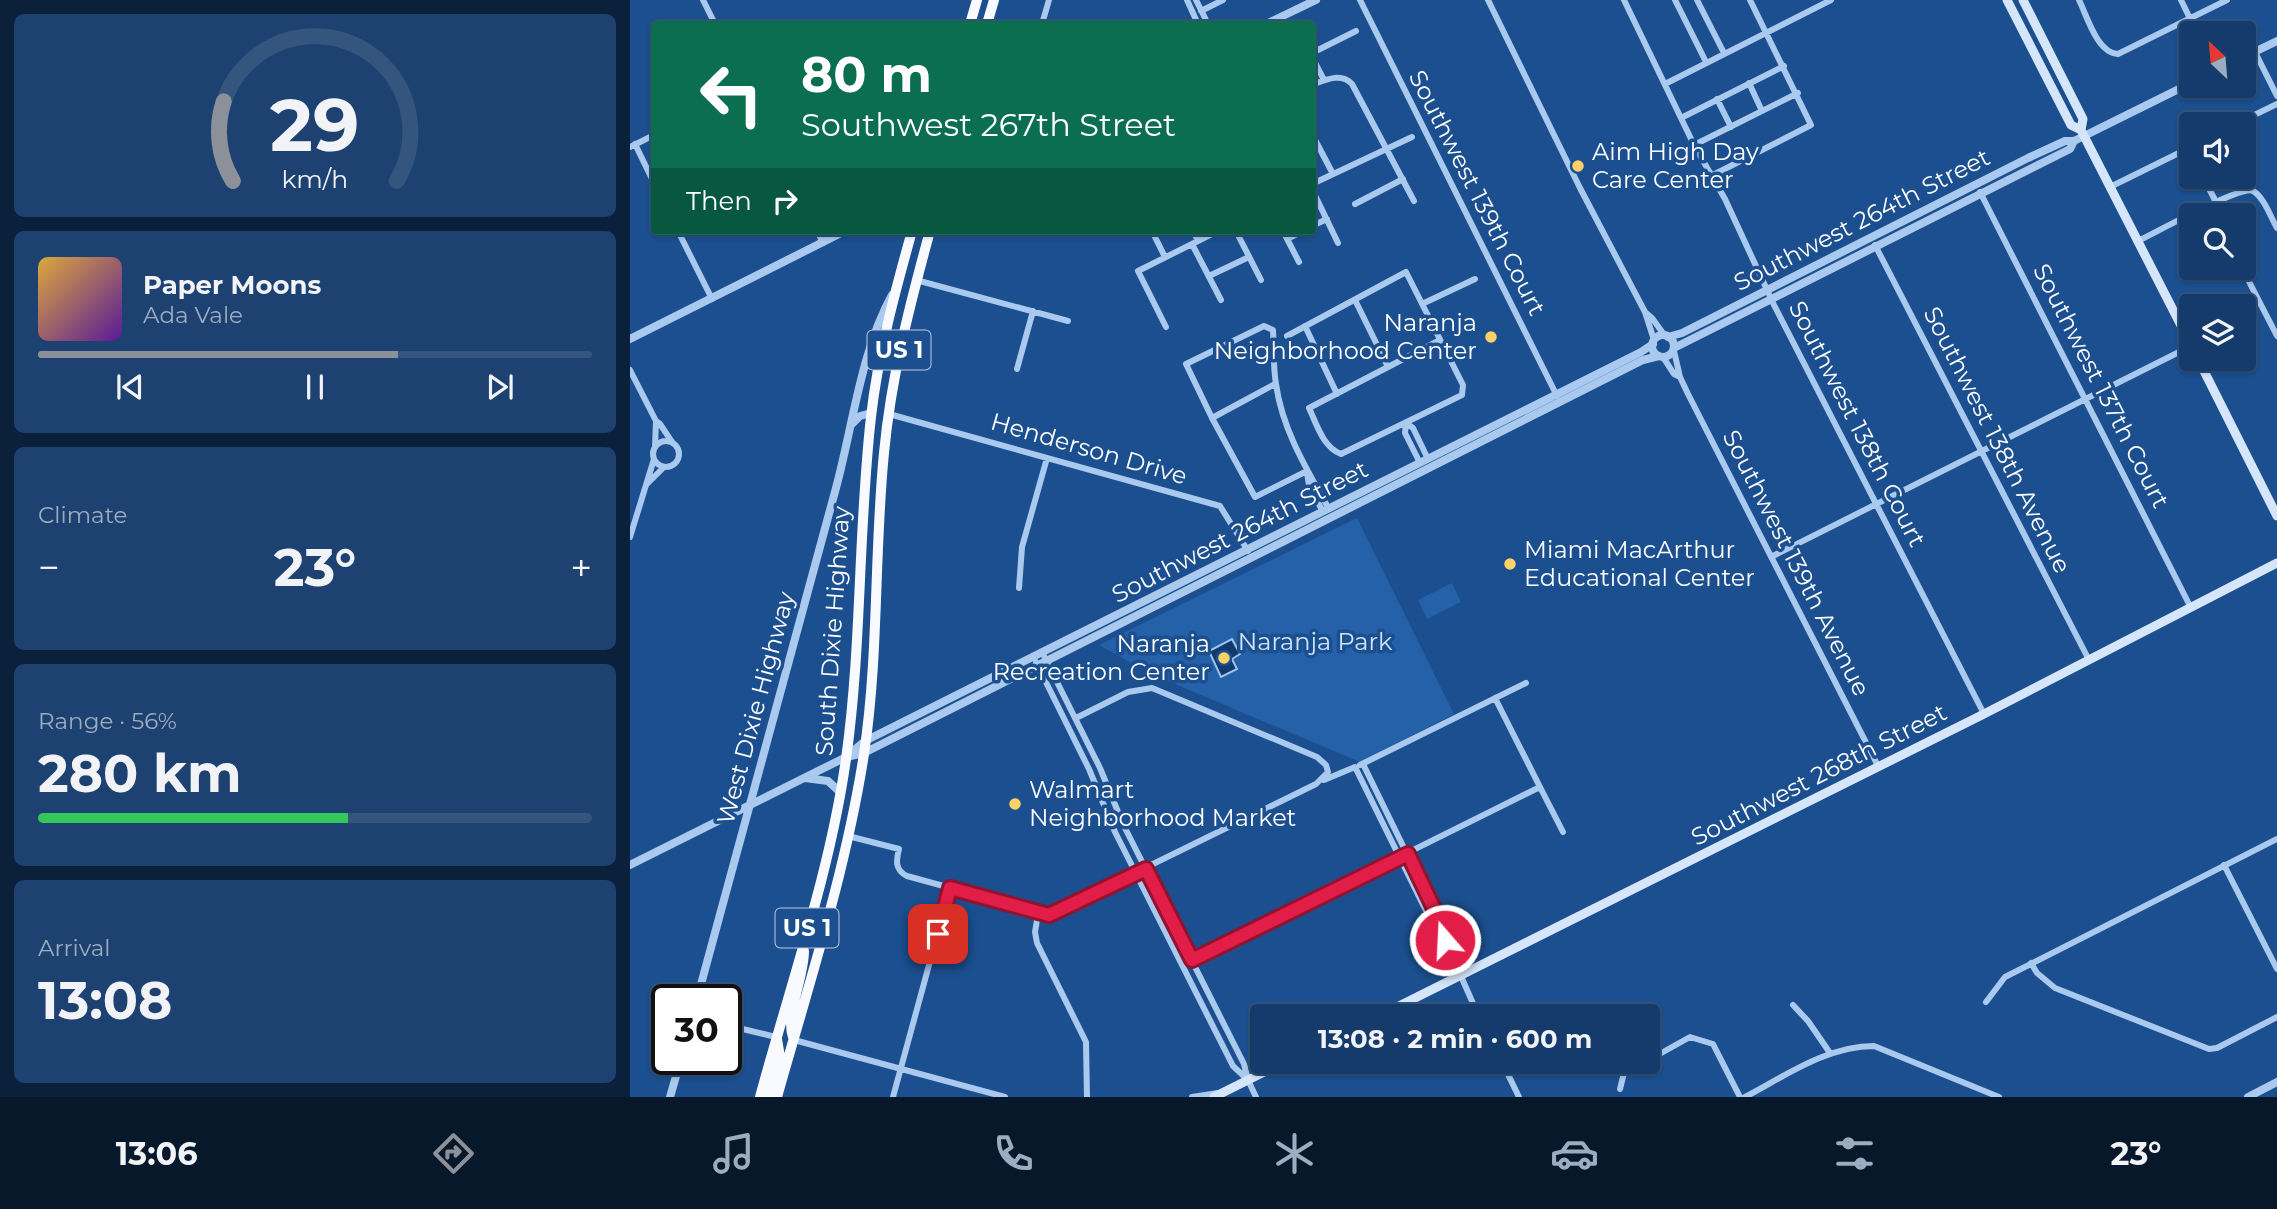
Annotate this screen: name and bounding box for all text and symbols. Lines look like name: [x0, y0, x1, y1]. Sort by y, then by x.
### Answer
north arrow: [2179, 21, 2256, 98]
map controls: [2179, 21, 2256, 371]
text: 80 m: [801, 45, 932, 104]
icon: left: [686, 49, 777, 140]
street label: Southwest 139th Court: [1403, 65, 1552, 320]
text: 29: [270, 82, 360, 170]
text: Southwest 267th Street: [801, 105, 1176, 144]
button: sound: [2179, 112, 2256, 189]
place label: Aim High Day Care Center: [1592, 137, 1759, 194]
street label: Southwest 264th Street: [1729, 142, 1995, 297]
marker: Aim High Day Care Center: [1570, 158, 1586, 174]
text: km/h: [282, 164, 348, 194]
icon: right: [766, 182, 804, 220]
text: Then: [686, 185, 752, 217]
button: search: [2179, 203, 2256, 280]
street label: Southwest 137th Court: [2027, 259, 2176, 513]
text: Paper Moons: [143, 269, 321, 301]
button: layers: [2179, 294, 2256, 371]
street label: Southwest 138th Court: [1783, 296, 1932, 552]
text: Ada Vale: [143, 301, 243, 329]
street label: Southwest 138th Avenue: [1918, 302, 2077, 578]
place label: Naranja Neighborhood Center: [1214, 308, 1477, 365]
marker: Naranja Neighborhood Center: [1483, 329, 1499, 345]
road number: US 1: [868, 330, 930, 370]
icon: previous: [111, 368, 149, 406]
icon: pause: [296, 368, 334, 406]
icon: next: [481, 368, 519, 406]
street label: Henderson Drive: [988, 407, 1191, 490]
street label: Southwest 139th Avenue: [1717, 425, 1876, 701]
street label: Southwest 264th Street: [1107, 454, 1373, 609]
text: Climate: [38, 501, 127, 529]
street label: South Dixie Highway: [809, 505, 856, 757]
place label: Miami MacArthur Educational Center: [1524, 535, 1755, 592]
text: 23°: [274, 536, 356, 599]
text: −: [38, 544, 60, 591]
text: +: [570, 544, 592, 591]
marker: Miami MacArthur Educational Center: [1502, 556, 1518, 572]
street label: West Dixie Highway: [710, 588, 801, 827]
park label: Naranja Park: [1238, 627, 1393, 656]
place label: Naranja Recreation Center: [993, 629, 1210, 686]
marker: Naranja Recreation Center: [1216, 650, 1232, 666]
street label: Southwest 268th Street: [1686, 697, 1952, 852]
text: Range · 56%: [38, 707, 177, 735]
text: 280 km: [38, 742, 241, 805]
place label: Walmart Neighborhood Market: [1029, 775, 1297, 832]
marker: Walmart Neighborhood Market: [1007, 796, 1023, 812]
position arrow: [1408, 903, 1482, 977]
pin: [908, 904, 968, 964]
road number: US 1: [776, 909, 838, 948]
icon: arrive: [919, 915, 957, 953]
text: Arrival: [38, 934, 111, 962]
text: 13:08: [38, 969, 172, 1032]
speed limit sign: 30: [651, 984, 742, 1075]
text: 13:08 · 2 min · 600 m: [1318, 1023, 1592, 1055]
icon: directions: [429, 1129, 478, 1178]
icon: music: [709, 1129, 758, 1178]
icon: phone: [989, 1129, 1038, 1178]
icon: climate: [1270, 1129, 1319, 1178]
icon: car: [1550, 1129, 1599, 1178]
icon: filters: [1830, 1129, 1879, 1178]
text: 13:06: [116, 1134, 198, 1173]
text: 23°: [2111, 1134, 2161, 1173]

